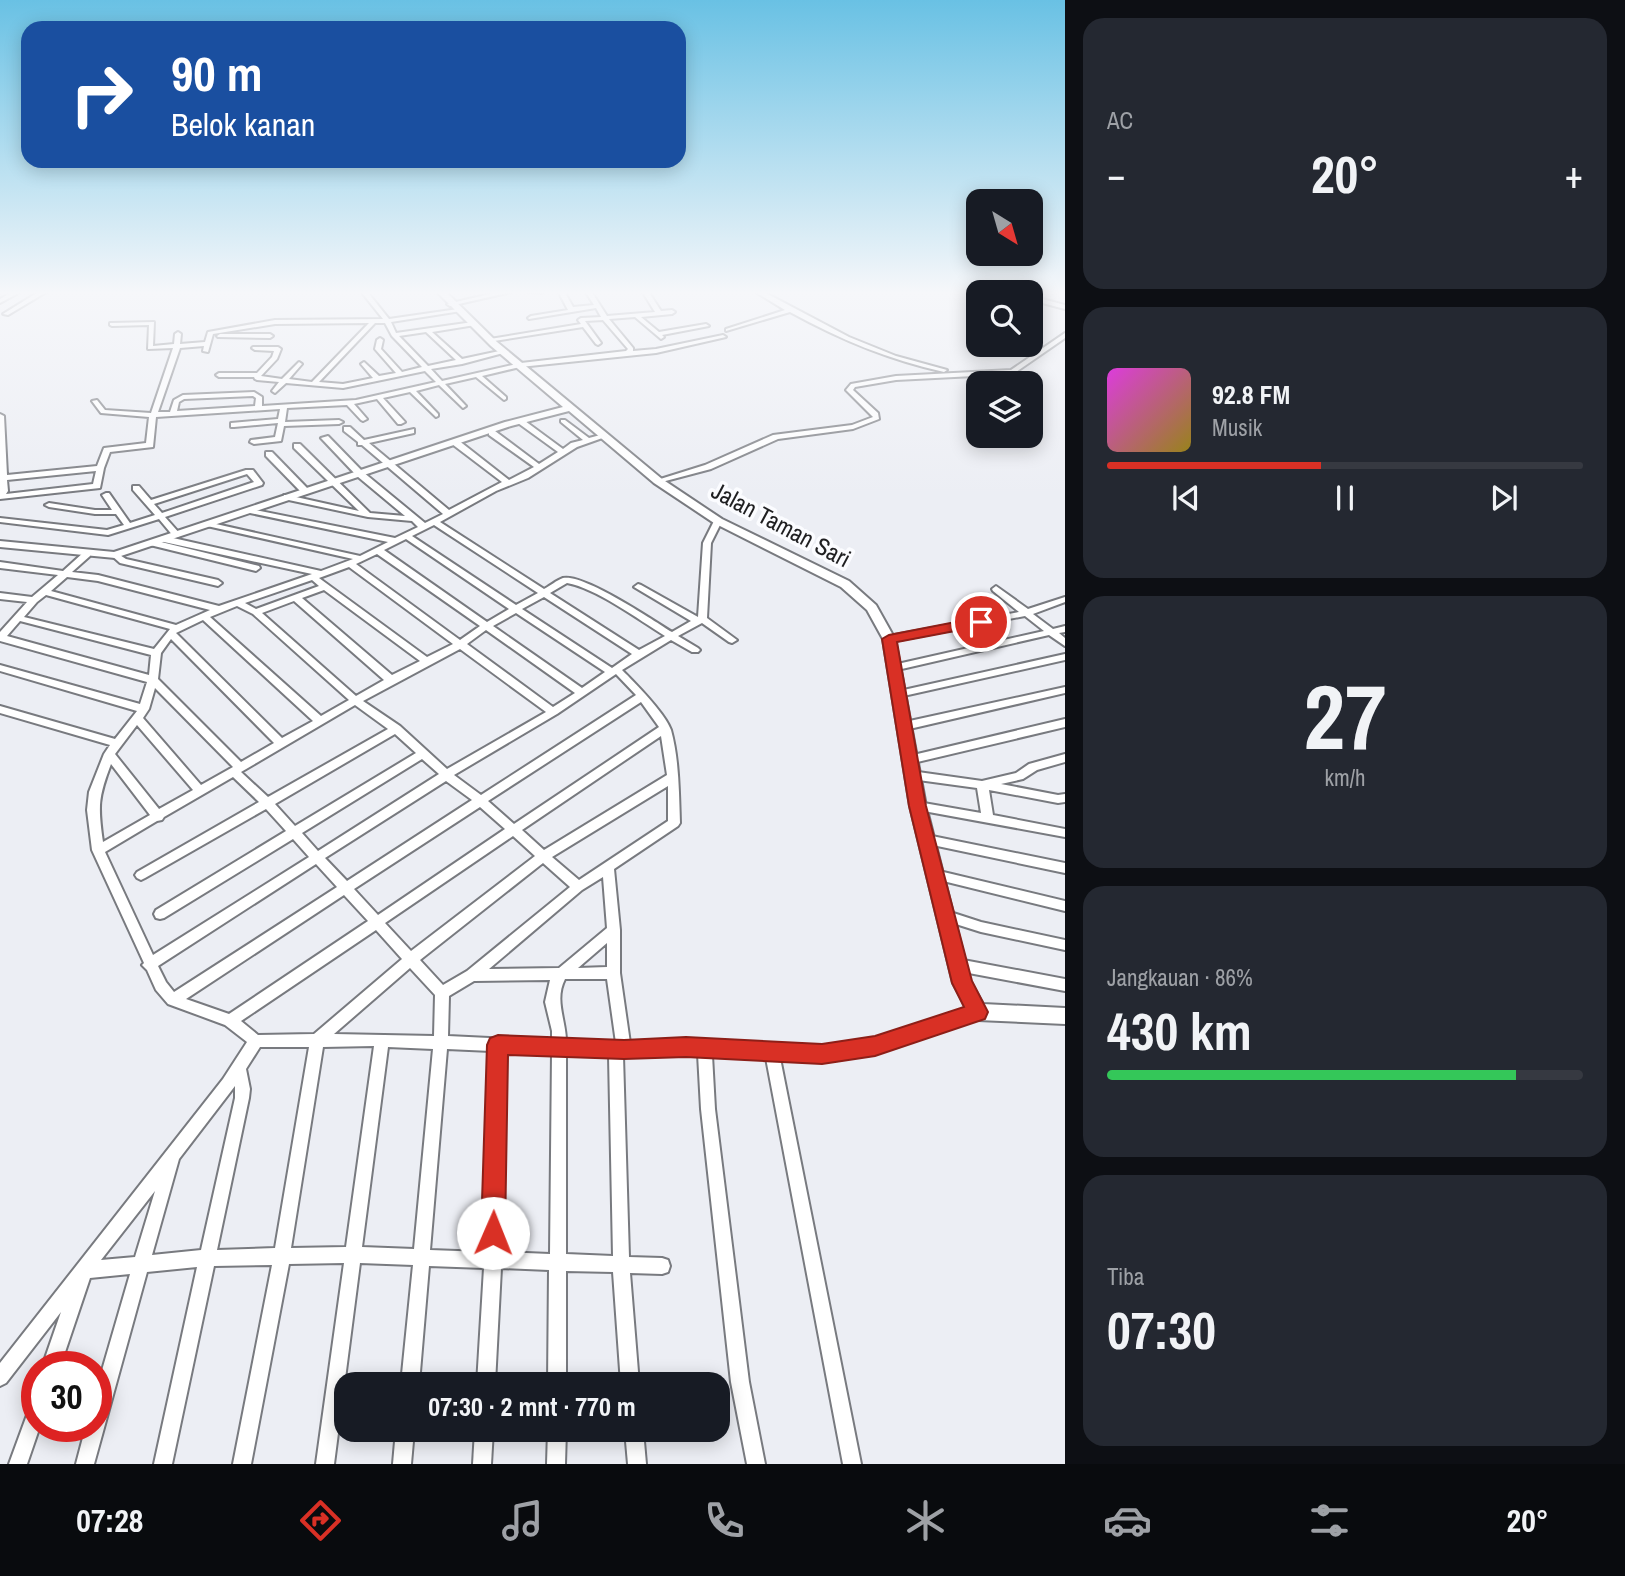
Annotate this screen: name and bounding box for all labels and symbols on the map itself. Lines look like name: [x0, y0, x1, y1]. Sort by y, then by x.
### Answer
north arrow: [966, 189, 1043, 266]
street label: Jalan Taman Sari: [706, 474, 857, 574]
pin: [951, 592, 1011, 652]
position arrow: [456, 1196, 530, 1270]
speed limit sign: 30: [21, 1351, 112, 1442]

